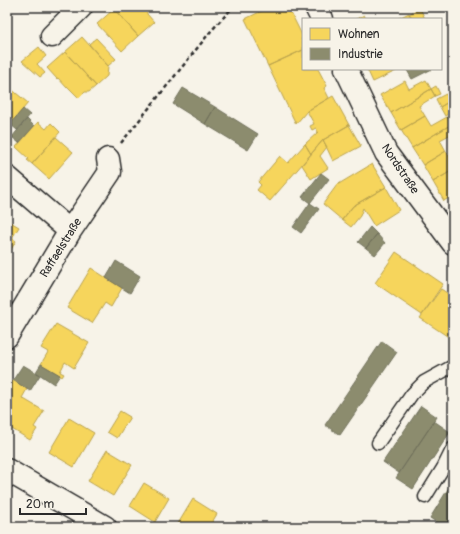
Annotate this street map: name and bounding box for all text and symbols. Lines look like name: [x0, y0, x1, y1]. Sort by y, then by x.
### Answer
legend: [302, 18, 442, 70]
text: Wohnen: [338, 27, 380, 42]
text: Industrie: [338, 47, 383, 62]
street label: Nordstraße: [378, 141, 422, 197]
street label: Raffaelstraße: [37, 215, 85, 280]
scale bar: [20, 490, 86, 516]
text: 20 m: [26, 497, 55, 512]

